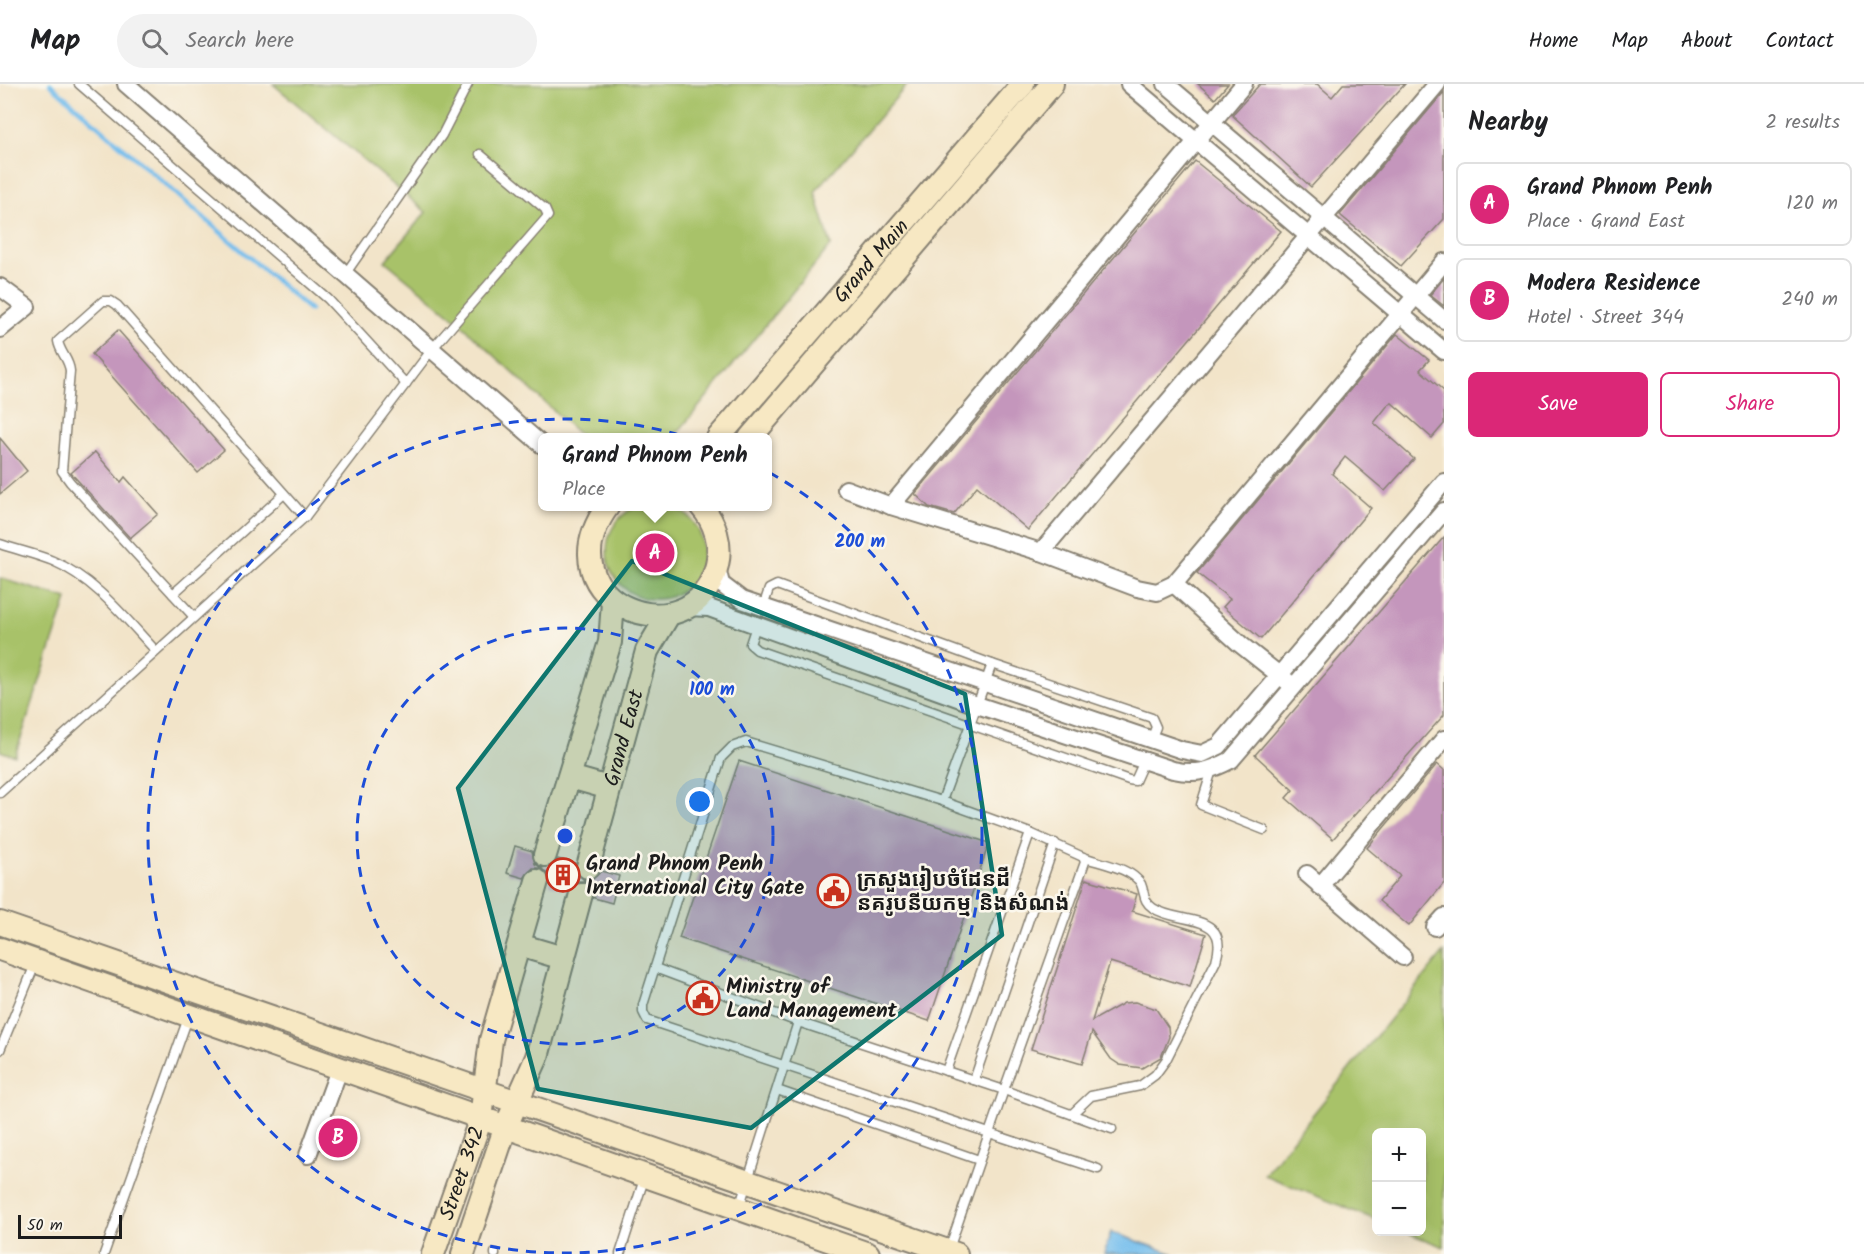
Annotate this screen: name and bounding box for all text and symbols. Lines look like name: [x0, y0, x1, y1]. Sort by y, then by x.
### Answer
search box: [117, 14, 537, 68]
text: Map: [30, 19, 81, 64]
text: Search here: [186, 24, 294, 59]
icon: search: [138, 25, 171, 58]
text: Home: [1529, 25, 1578, 58]
text: Map: [1611, 25, 1648, 58]
text: About: [1681, 25, 1732, 58]
text: Contact: [1765, 25, 1834, 58]
text: Nearby: [1468, 102, 1548, 144]
text: 2 results: [1765, 107, 1840, 139]
text: Grand Phnom Penh: [1527, 171, 1712, 206]
text: A: [1483, 188, 1496, 220]
text: 120 m: [1786, 188, 1838, 220]
text: Place · Grand East: [1527, 206, 1685, 238]
street label: Grand Main: [826, 212, 918, 311]
text: Modera Residence: [1527, 267, 1700, 302]
text: B: [1483, 284, 1496, 316]
text: 240 m: [1781, 284, 1838, 316]
text: Hotel · Street 344: [1527, 302, 1684, 334]
button: Save: [1468, 372, 1648, 437]
button: Share: [1660, 372, 1840, 437]
popup: [538, 433, 772, 511]
text: Grand Phnom Penh: [562, 439, 748, 474]
text: Place: [562, 474, 605, 506]
text: 200 m: [835, 528, 886, 557]
pin: A: [636, 530, 674, 576]
text: 100 m: [689, 676, 735, 705]
street label: Grand East: [596, 685, 654, 790]
your location: [685, 787, 714, 816]
centre of rings: [555, 826, 575, 846]
place label: Grand Phnom Penh International City Gate: [586, 848, 804, 905]
building icon: Grand Phnom Penh International City Gate: [545, 857, 581, 893]
place label: ក្រសួងរៀបចំដែនដី នគរូបនីយកម្ម និងសំណង់: [857, 864, 1070, 921]
public building icon: ក្រសួងរៀបចំដែនដី នគរូបនីយកម្ម និងសំណង់: [816, 873, 852, 909]
place label: Ministry of Land Management: [726, 971, 898, 1028]
public building icon: Ministry of Land Management: [685, 980, 721, 1016]
pin: B: [318, 1116, 358, 1160]
street label: Street 342: [431, 1122, 495, 1225]
map controls: [1372, 1128, 1426, 1236]
button: +: [1372, 1128, 1426, 1182]
button: −: [1372, 1182, 1426, 1236]
scale bar: [18, 1212, 122, 1240]
text: 50 m: [27, 1213, 63, 1238]

